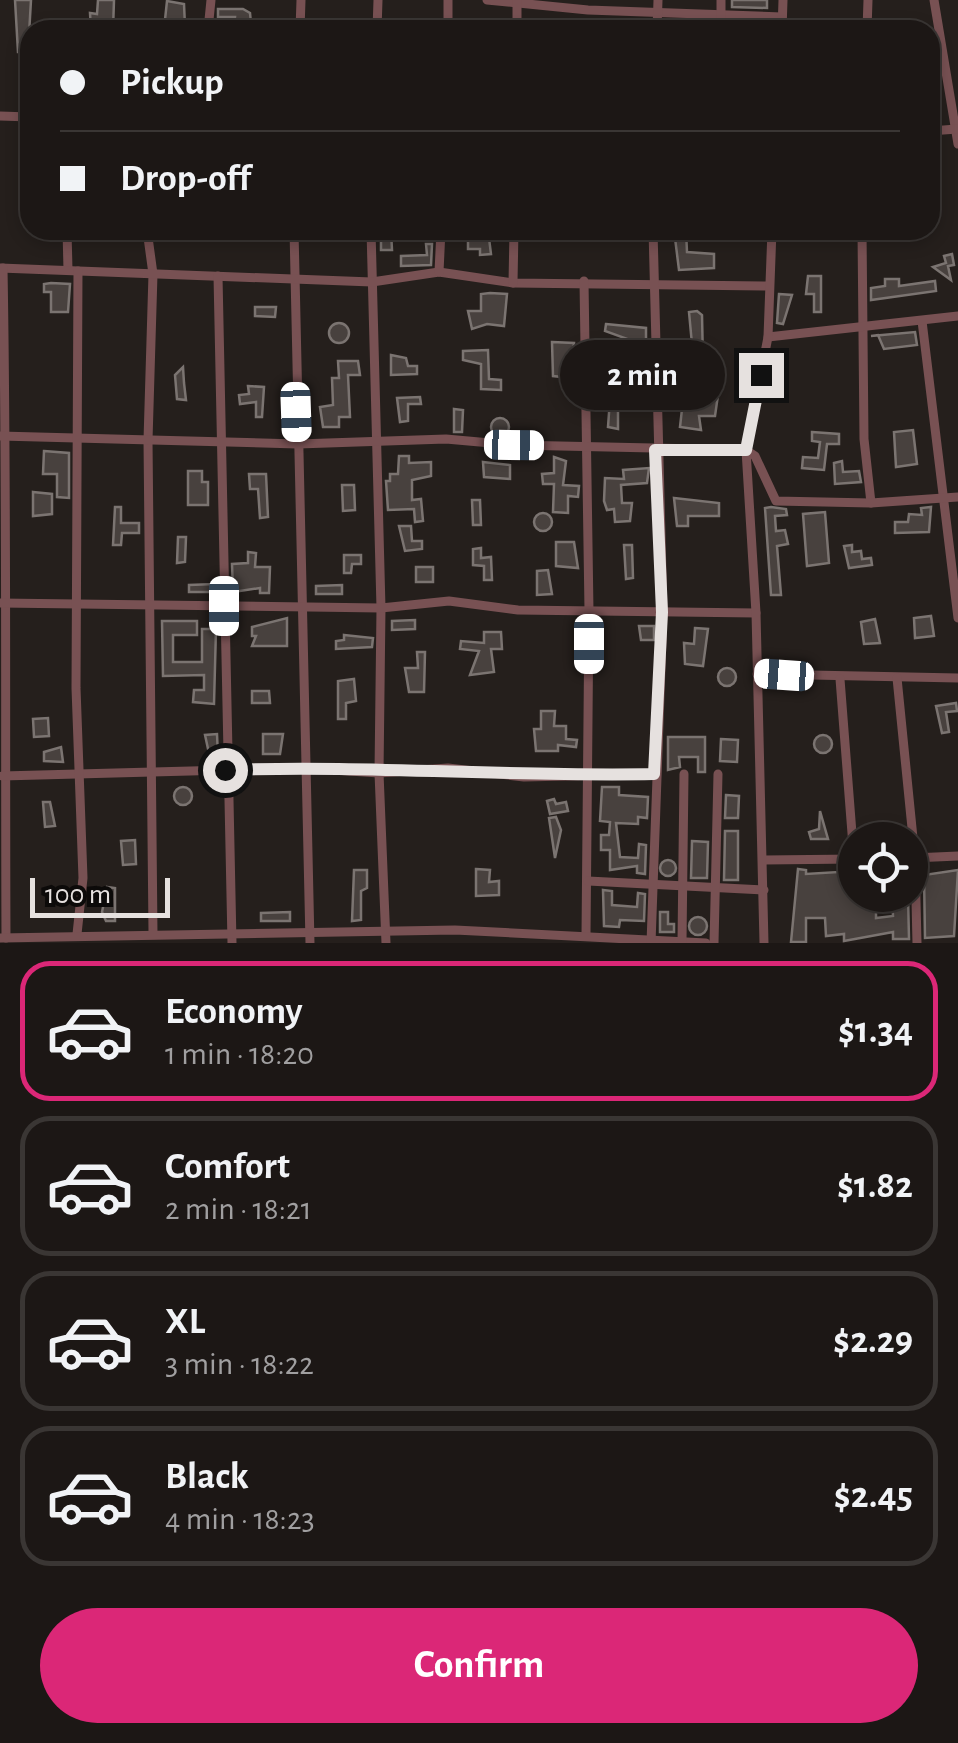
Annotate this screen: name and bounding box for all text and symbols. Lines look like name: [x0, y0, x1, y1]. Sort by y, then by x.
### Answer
text: Pickup: [120, 64, 224, 102]
text: Drop-off: [120, 160, 251, 198]
callout: 2 min: [561, 340, 726, 410]
route end: [739, 353, 784, 398]
text: 2 min: [607, 359, 678, 391]
car: [280, 381, 312, 443]
car: [484, 429, 544, 461]
car: [209, 576, 239, 636]
car: [574, 614, 604, 674]
car: [753, 658, 815, 692]
route start: [203, 748, 248, 793]
map controls: [838, 822, 928, 912]
button: locate: [838, 822, 928, 912]
scale bar: [30, 873, 170, 918]
text: 100 m: [45, 881, 111, 909]
icon: car: [45, 986, 135, 1076]
text: Economy: [165, 993, 303, 1031]
text: $1.34: [838, 1012, 913, 1050]
text: 1 min · 18:20: [165, 1038, 314, 1070]
icon: car: [45, 1141, 135, 1231]
text: Comfort: [165, 1148, 290, 1186]
text: $1.82: [837, 1167, 913, 1205]
text: 2 min · 18:21: [165, 1193, 312, 1225]
icon: car: [45, 1296, 135, 1386]
text: XL: [165, 1303, 205, 1341]
text: $2.29: [833, 1322, 913, 1360]
text: 3 min · 18:22: [165, 1348, 314, 1380]
icon: car: [45, 1451, 135, 1541]
text: Black: [165, 1458, 249, 1496]
text: $2.45: [834, 1477, 913, 1515]
text: 4 min · 18:23: [165, 1503, 315, 1535]
button: Confirm: [40, 1608, 918, 1723]

